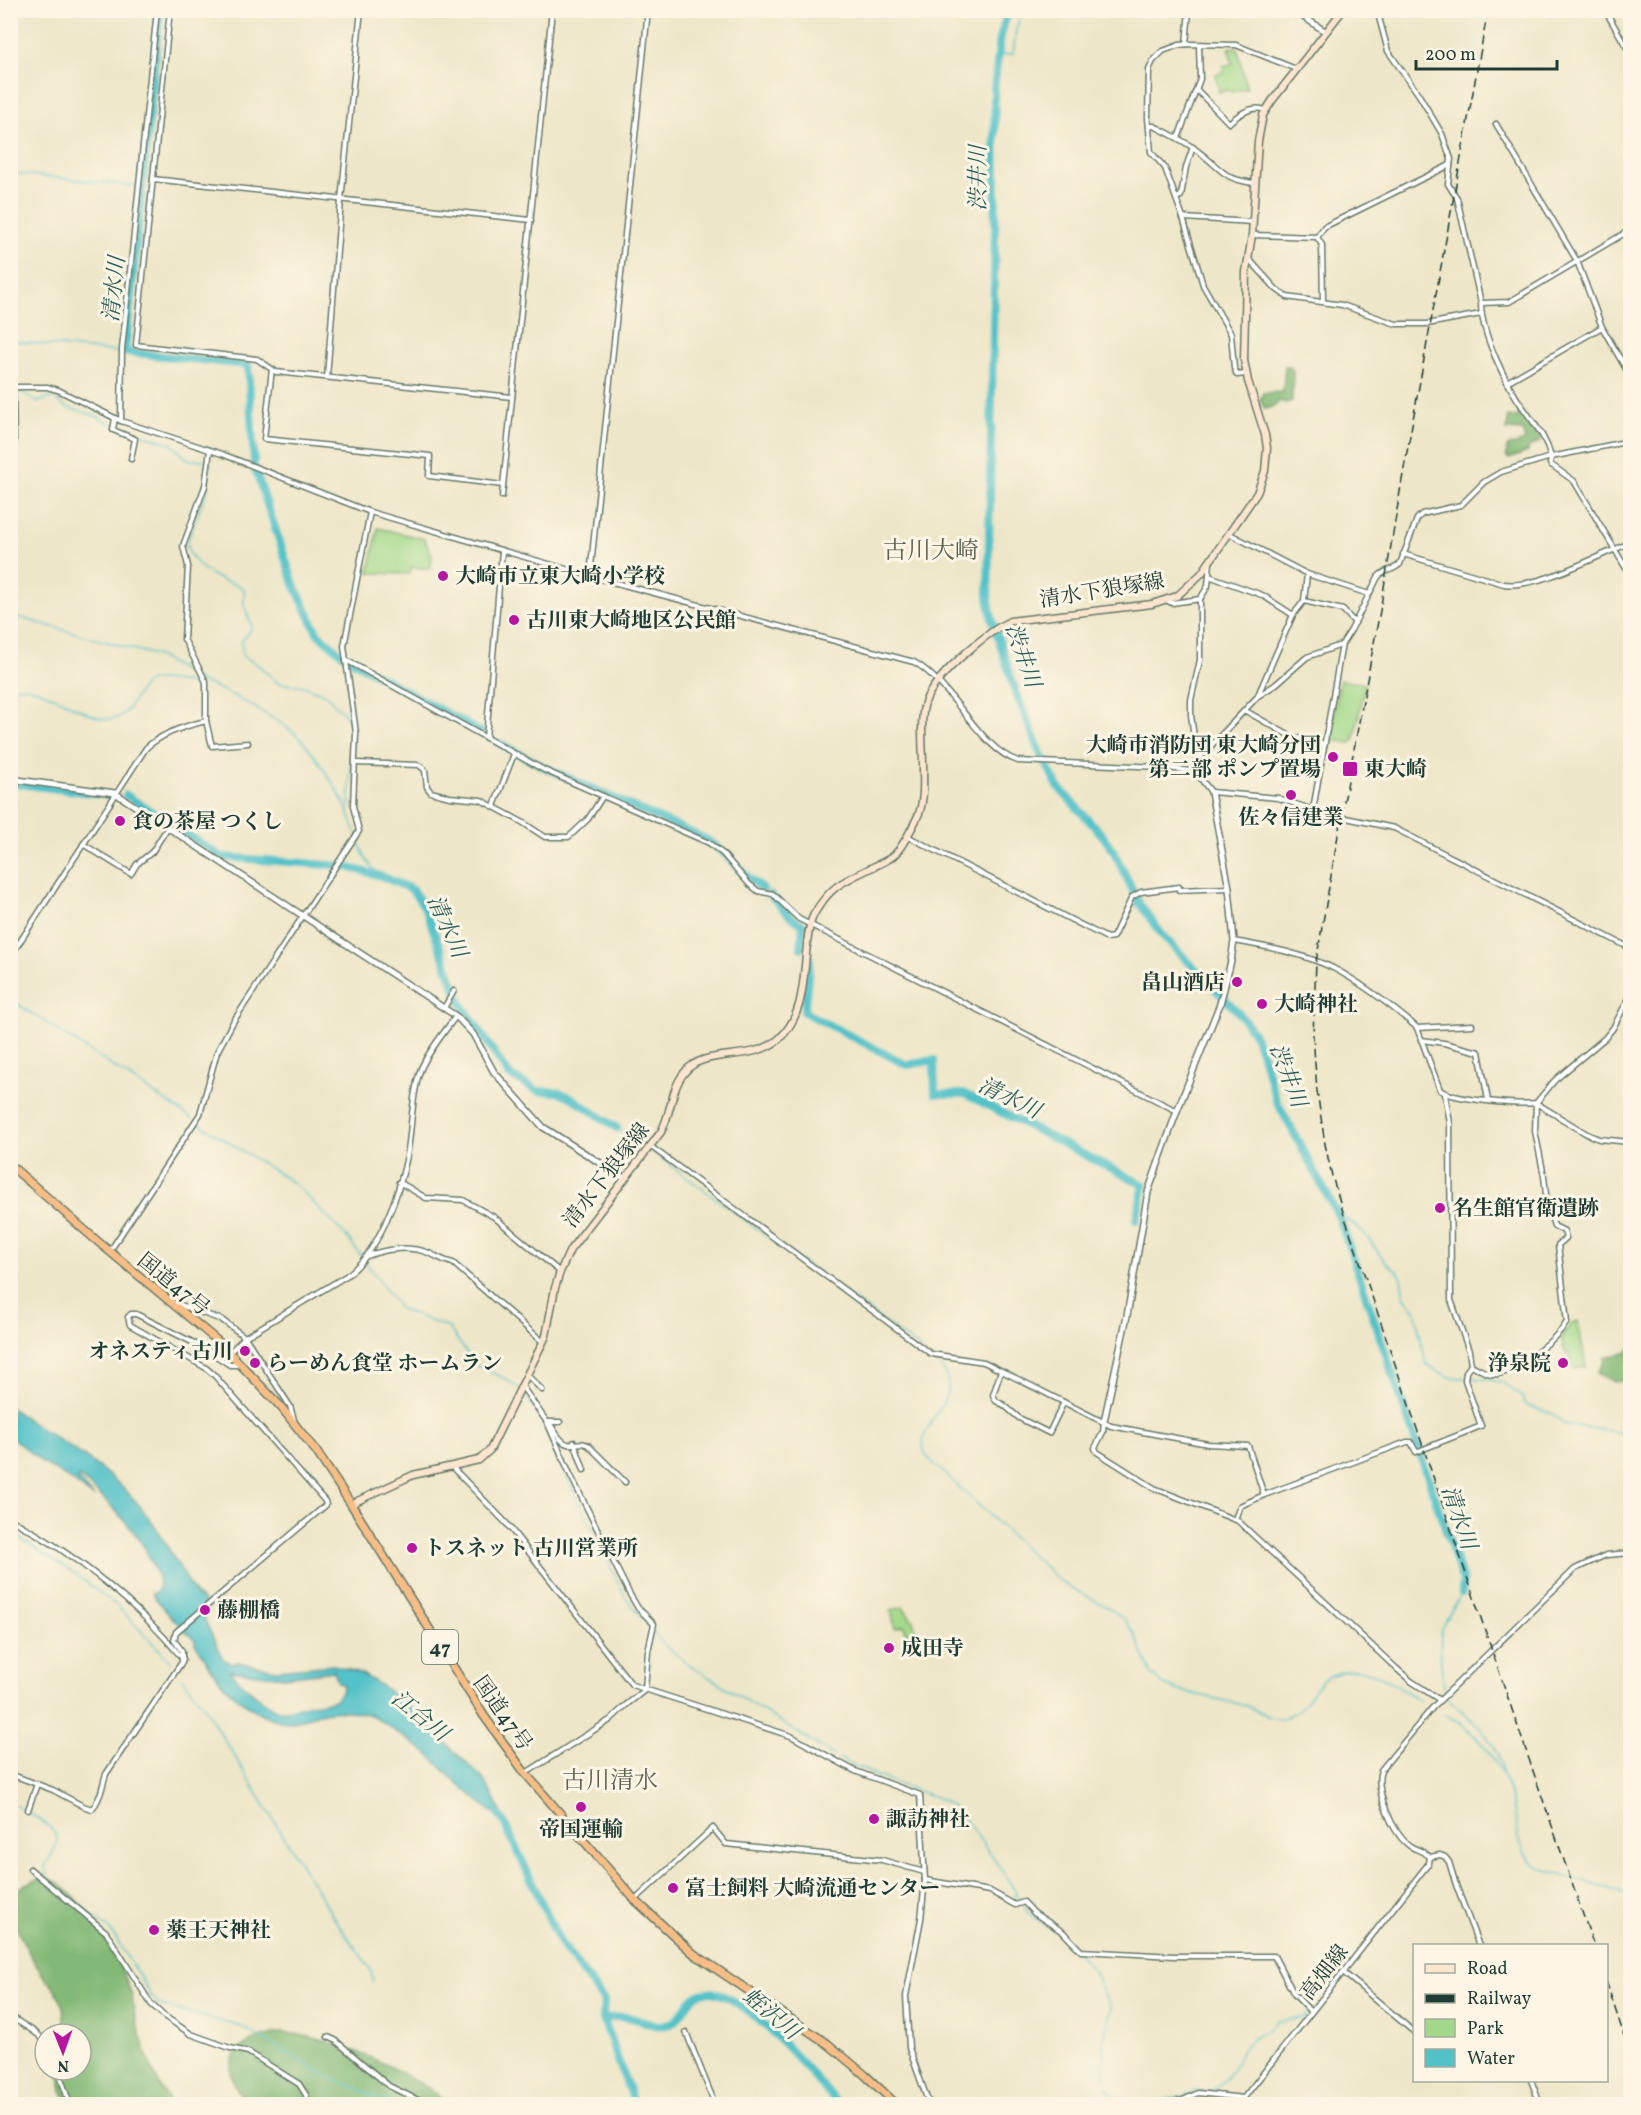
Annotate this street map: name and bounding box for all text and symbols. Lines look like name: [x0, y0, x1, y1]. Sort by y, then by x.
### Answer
scale bar: [1416, 33, 1557, 71]
text: 200 m: [1425, 43, 1476, 68]
water label: 渋井川: [964, 143, 995, 211]
water label: 清水川: [97, 253, 135, 324]
district label: 古川大崎: [883, 535, 979, 569]
place label: 大崎市立東大崎小学校: [455, 563, 665, 592]
street label: 清水下狼塚線: [1038, 567, 1167, 616]
marker: 大崎市立東大崎小学校: [436, 569, 450, 583]
place label: 古川東大崎地区公民館: [526, 607, 736, 636]
marker: 古川東大崎地区公民館: [507, 613, 521, 627]
water label: 渋井川: [996, 620, 1048, 694]
place label: 大崎市消防団 東大崎分団 第二部 ポンプ置場: [1086, 732, 1321, 785]
marker: 大崎市消防団 東大崎分団 第二部 ポンプ置場: [1326, 750, 1340, 764]
place label: 東大崎: [1364, 756, 1427, 785]
marker: 東大崎: [1341, 760, 1359, 778]
marker: 佐々信建業: [1284, 788, 1298, 802]
place label: 佐々信建業: [1239, 804, 1344, 833]
place label: 食の茶屋 つくし: [132, 808, 283, 837]
marker: 食の茶屋 つくし: [113, 814, 127, 828]
water label: 清水川: [418, 891, 474, 965]
place label: 畠山酒店: [1141, 969, 1225, 998]
marker: 畠山酒店: [1230, 975, 1244, 989]
place label: 大崎神社: [1274, 991, 1358, 1020]
marker: 大崎神社: [1255, 997, 1269, 1011]
water label: 渋井川: [1260, 1040, 1314, 1114]
water label: 清水川: [972, 1071, 1047, 1129]
street label: 清水下狼塚線: [557, 1117, 657, 1234]
place label: 名生館官衛遺跡: [1452, 1195, 1599, 1224]
marker: 名生館官衛遺跡: [1433, 1201, 1447, 1215]
street label: 国道47号: [131, 1247, 215, 1323]
place label: オネスティ古川: [88, 1338, 233, 1367]
marker: オネスティ古川: [238, 1344, 252, 1358]
place label: らーめん食堂 ホームラン: [267, 1350, 502, 1379]
place label: 浄泉院: [1488, 1350, 1551, 1379]
marker: らーめん食堂 ホームラン: [248, 1356, 262, 1370]
marker: 浄泉院: [1556, 1356, 1570, 1370]
water label: 清水川: [1432, 1482, 1484, 1556]
place label: トスネット 古川営業所: [424, 1535, 638, 1564]
marker: トスネット 古川営業所: [405, 1541, 419, 1555]
place label: 藤棚橋: [217, 1597, 280, 1626]
marker: 藤棚橋: [198, 1603, 212, 1617]
road number: 47: [422, 1630, 458, 1664]
place label: 成田寺: [901, 1635, 964, 1664]
marker: 成田寺: [882, 1641, 896, 1655]
street label: 国道47号: [465, 1670, 538, 1757]
water label: 江合川: [384, 1684, 456, 1751]
district label: 古川清水: [562, 1765, 658, 1799]
marker: 帝国運輸: [574, 1800, 588, 1814]
place label: 諏訪神社: [886, 1806, 970, 1835]
marker: 諏訪神社: [867, 1812, 881, 1826]
place label: 帝国運輸: [539, 1816, 623, 1845]
place label: 富士飼料 大崎流通センター: [685, 1875, 940, 1904]
marker: 富士飼料 大崎流通センター: [666, 1881, 680, 1895]
place label: 薬王天神社: [166, 1917, 271, 1946]
marker: 薬王天神社: [147, 1923, 161, 1937]
street label: 高畑線: [1294, 1939, 1356, 2007]
legend: [1413, 1944, 1608, 2082]
text: Road: [1467, 1957, 1508, 1982]
water label: 蛭沢川: [735, 1982, 807, 2049]
text: Railway: [1467, 1987, 1531, 2012]
text: Park: [1467, 2017, 1504, 2042]
north arrow: [33, 2022, 93, 2082]
text: Water: [1467, 2047, 1515, 2072]
text: N: [57, 2054, 69, 2076]

